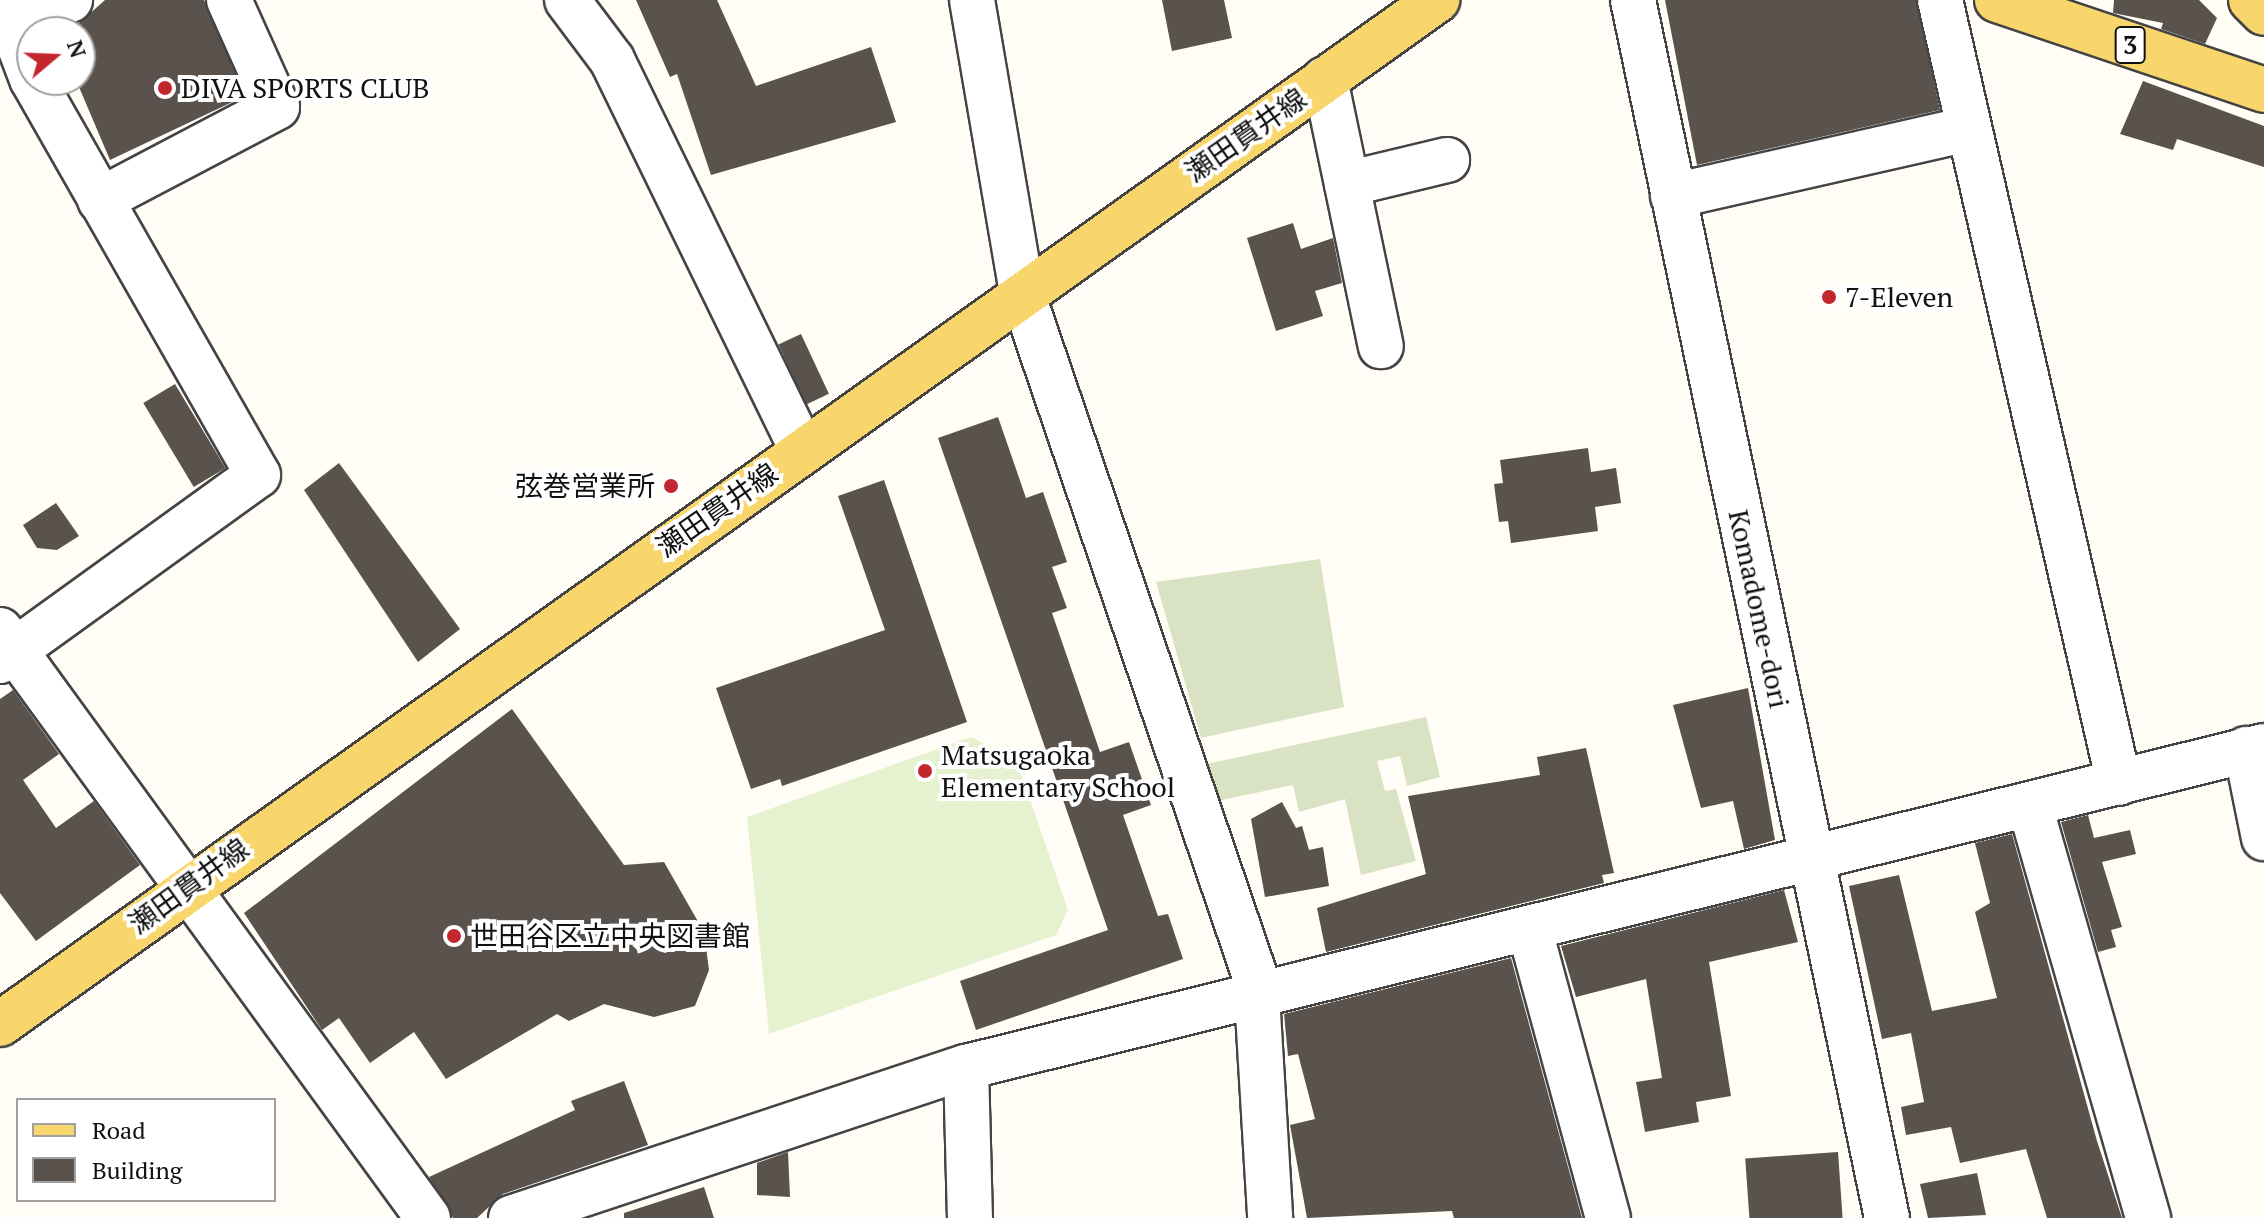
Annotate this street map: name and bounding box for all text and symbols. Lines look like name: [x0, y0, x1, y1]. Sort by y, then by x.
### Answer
north arrow: [16, 16, 96, 96]
road number: 3: [2114, 23, 2146, 67]
text: N: [61, 36, 94, 61]
place label: DIVA SPORTS CLUB: [181, 71, 430, 105]
marker: DIVA SPORTS CLUB: [156, 79, 174, 97]
street label: 瀬田貫井線: [1179, 81, 1313, 189]
place label: 7-Eleven: [1845, 280, 1953, 314]
marker: 7-Eleven: [1820, 288, 1838, 306]
street label: 瀬田貫井線: [650, 456, 784, 564]
place label: 弦巻営業所: [515, 469, 655, 503]
marker: 弦巻営業所: [662, 477, 680, 495]
street label: Komadome-dori: [1722, 507, 1796, 711]
place label: Matsugaoka Elementary School: [941, 738, 1175, 804]
marker: Matsugaoka Elementary School: [916, 762, 934, 780]
street label: 瀬田貫井線: [122, 831, 256, 941]
place label: 世田谷区立中央図書館: [470, 919, 750, 953]
marker: 世田谷区立中央図書館: [445, 927, 463, 945]
legend: [16, 1098, 276, 1202]
text: Road: [92, 1114, 146, 1146]
text: Building: [92, 1154, 182, 1186]

